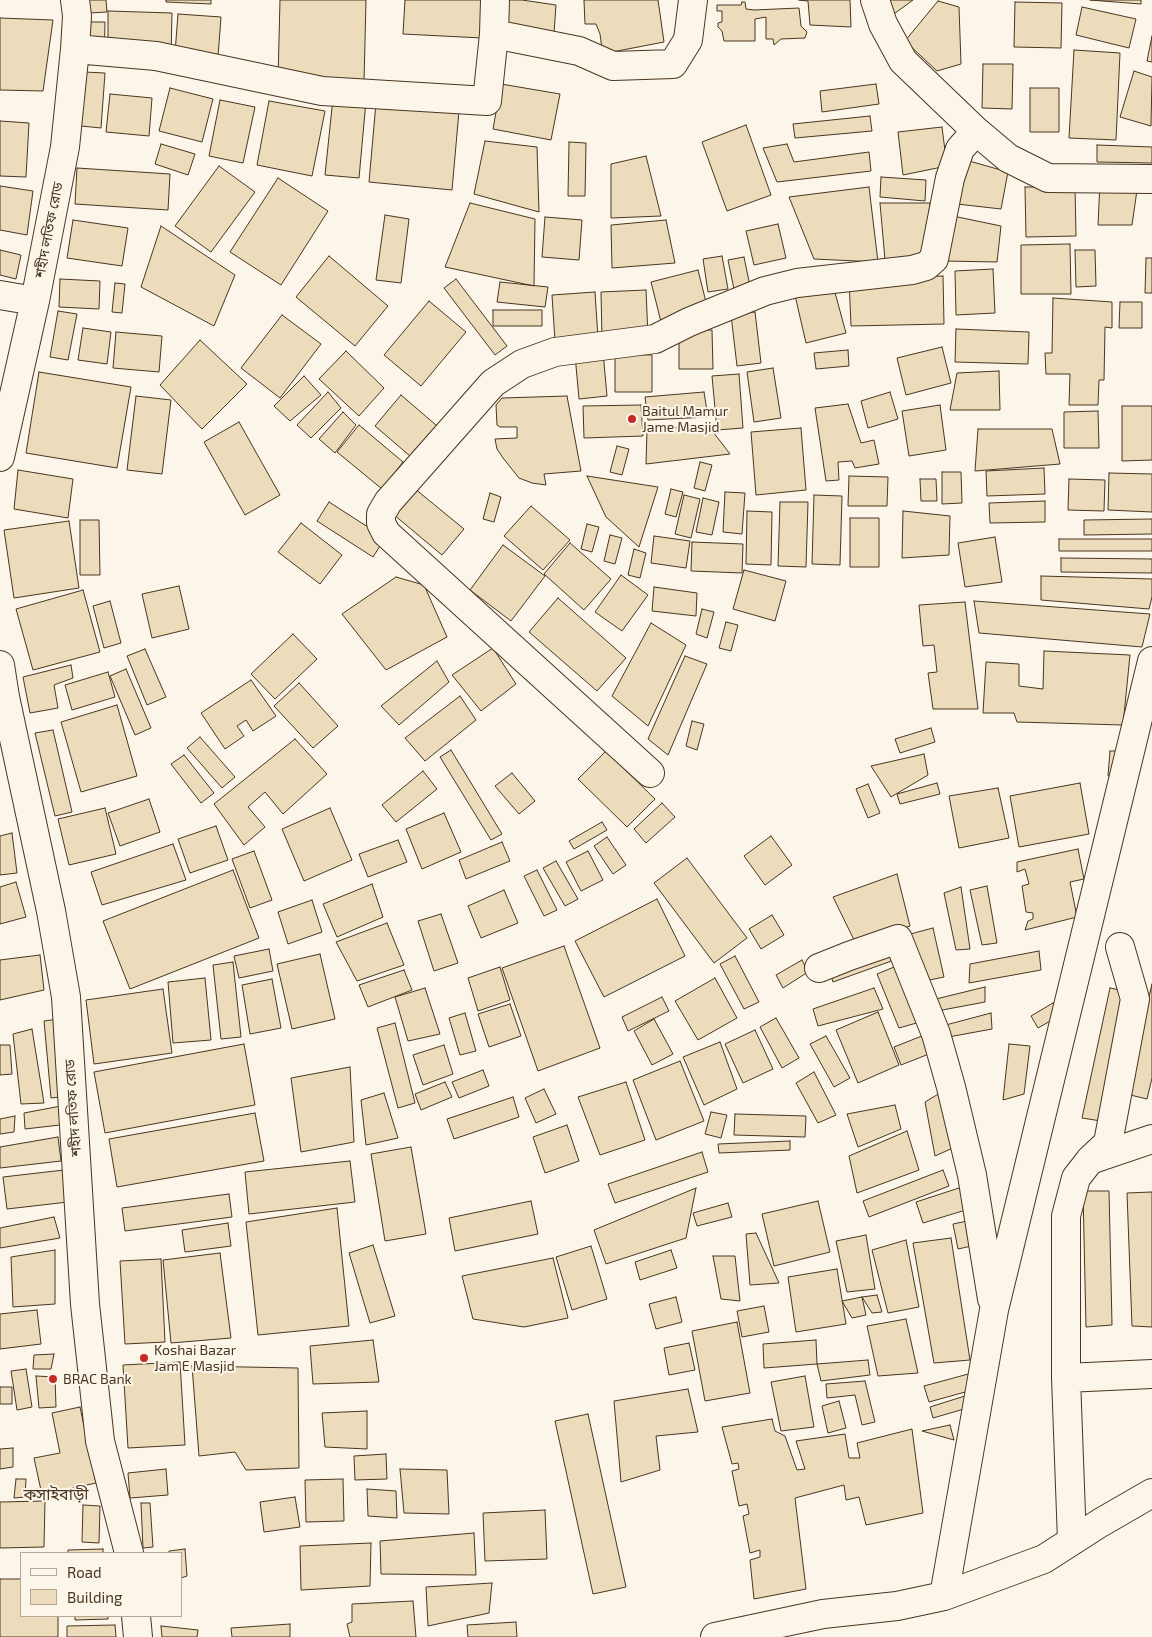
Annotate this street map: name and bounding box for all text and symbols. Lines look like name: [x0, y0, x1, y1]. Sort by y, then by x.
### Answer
street label: শহীদ লতিফ রোড: [31, 181, 67, 279]
place label: Baitul Mamur Jame Masjid: [642, 403, 728, 436]
marker: Baitul Mamur Jame Masjid: [626, 413, 638, 425]
street label: শহীদ লতিফ রোড: [61, 1059, 85, 1157]
place label: Koshai Bazar Jam E Masjid: [154, 1342, 236, 1374]
marker: Koshai Bazar Jam E Masjid: [138, 1352, 150, 1364]
place label: BRAC Bank: [63, 1371, 132, 1387]
marker: BRAC Bank: [47, 1373, 59, 1385]
district label: কসাইবাড়ী: [23, 1485, 89, 1505]
legend: [20, 1552, 182, 1617]
text: Road: [67, 1563, 102, 1581]
text: Building: [67, 1588, 122, 1606]

